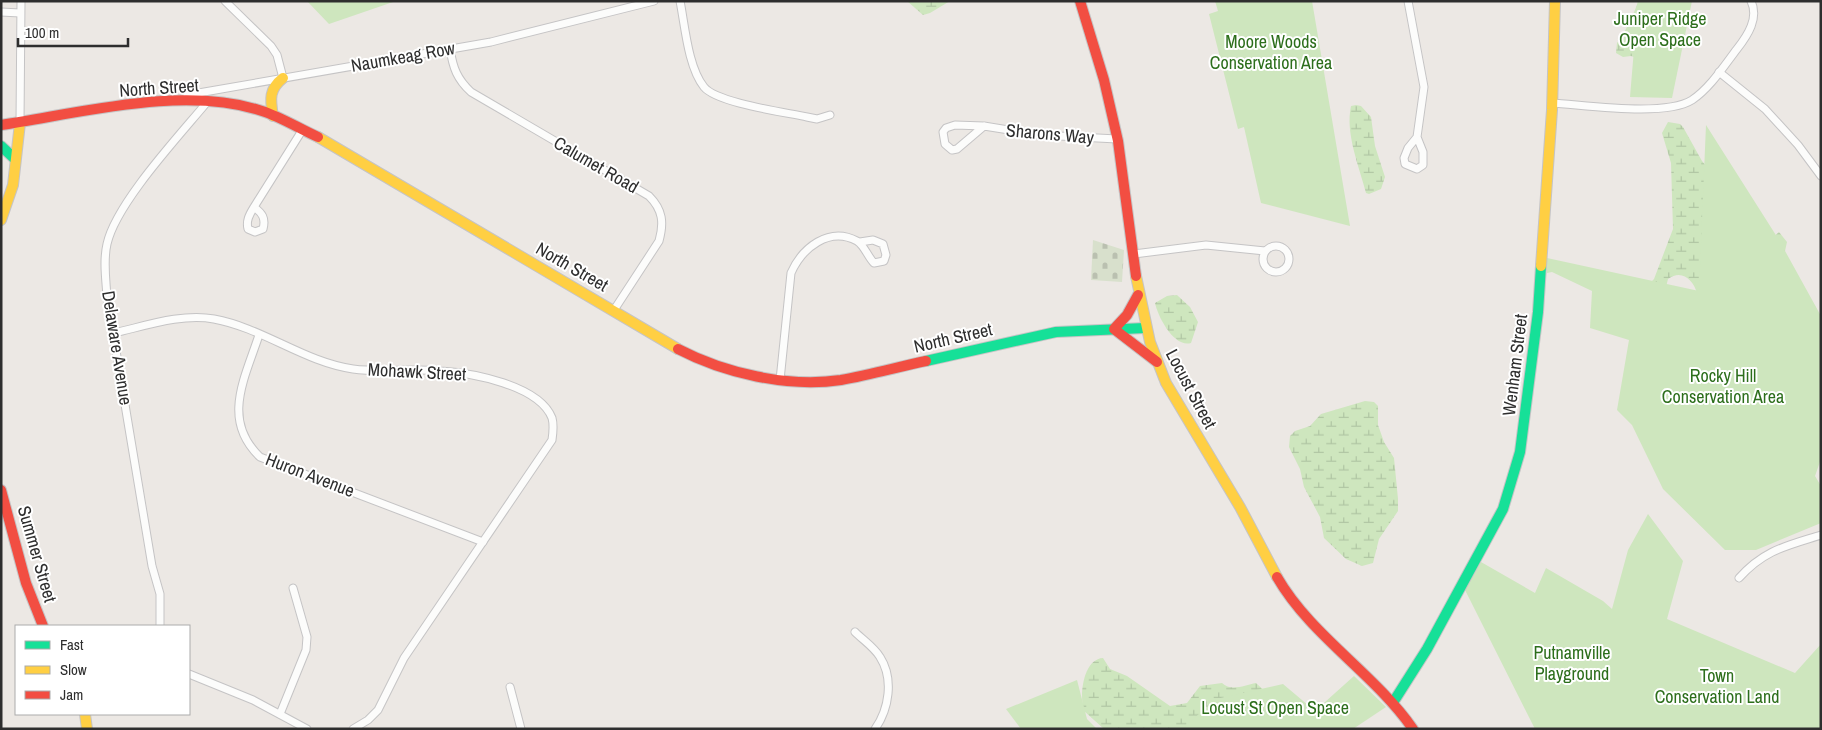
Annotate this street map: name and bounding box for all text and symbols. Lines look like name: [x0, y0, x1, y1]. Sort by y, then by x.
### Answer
park label: Juniper Ridge Open Space: [1614, 6, 1706, 52]
scale bar: [18, 15, 128, 47]
text: 100 m: [25, 22, 59, 43]
park label: Moore Woods Conservation Area: [1210, 29, 1332, 75]
street label: Naumkeag Row: [349, 35, 457, 78]
street label: North Street: [118, 72, 200, 103]
street label: Sharons Way: [1005, 117, 1096, 150]
street label: Calumet Road: [549, 130, 643, 199]
street label: North Street: [532, 236, 613, 297]
street label: Delaware Avenue: [96, 289, 139, 407]
street label: Wenham Street: [1496, 313, 1533, 417]
street label: North Street: [911, 316, 994, 359]
street label: Locust Street: [1160, 344, 1223, 433]
street label: Mohawk Street: [367, 356, 467, 387]
park label: Rocky Hill Conservation Area: [1662, 363, 1784, 409]
street label: Huron Avenue: [262, 446, 358, 503]
street label: Summer Street: [12, 503, 63, 605]
legend: [15, 625, 190, 715]
text: Fast: [60, 634, 84, 655]
park label: Putnamville Playground: [1533, 640, 1611, 686]
text: Slow: [60, 659, 87, 680]
park label: Town Conservation Land: [1655, 663, 1779, 709]
text: Jam: [60, 684, 83, 705]
park label: Locust St Open Space: [1201, 695, 1349, 720]

